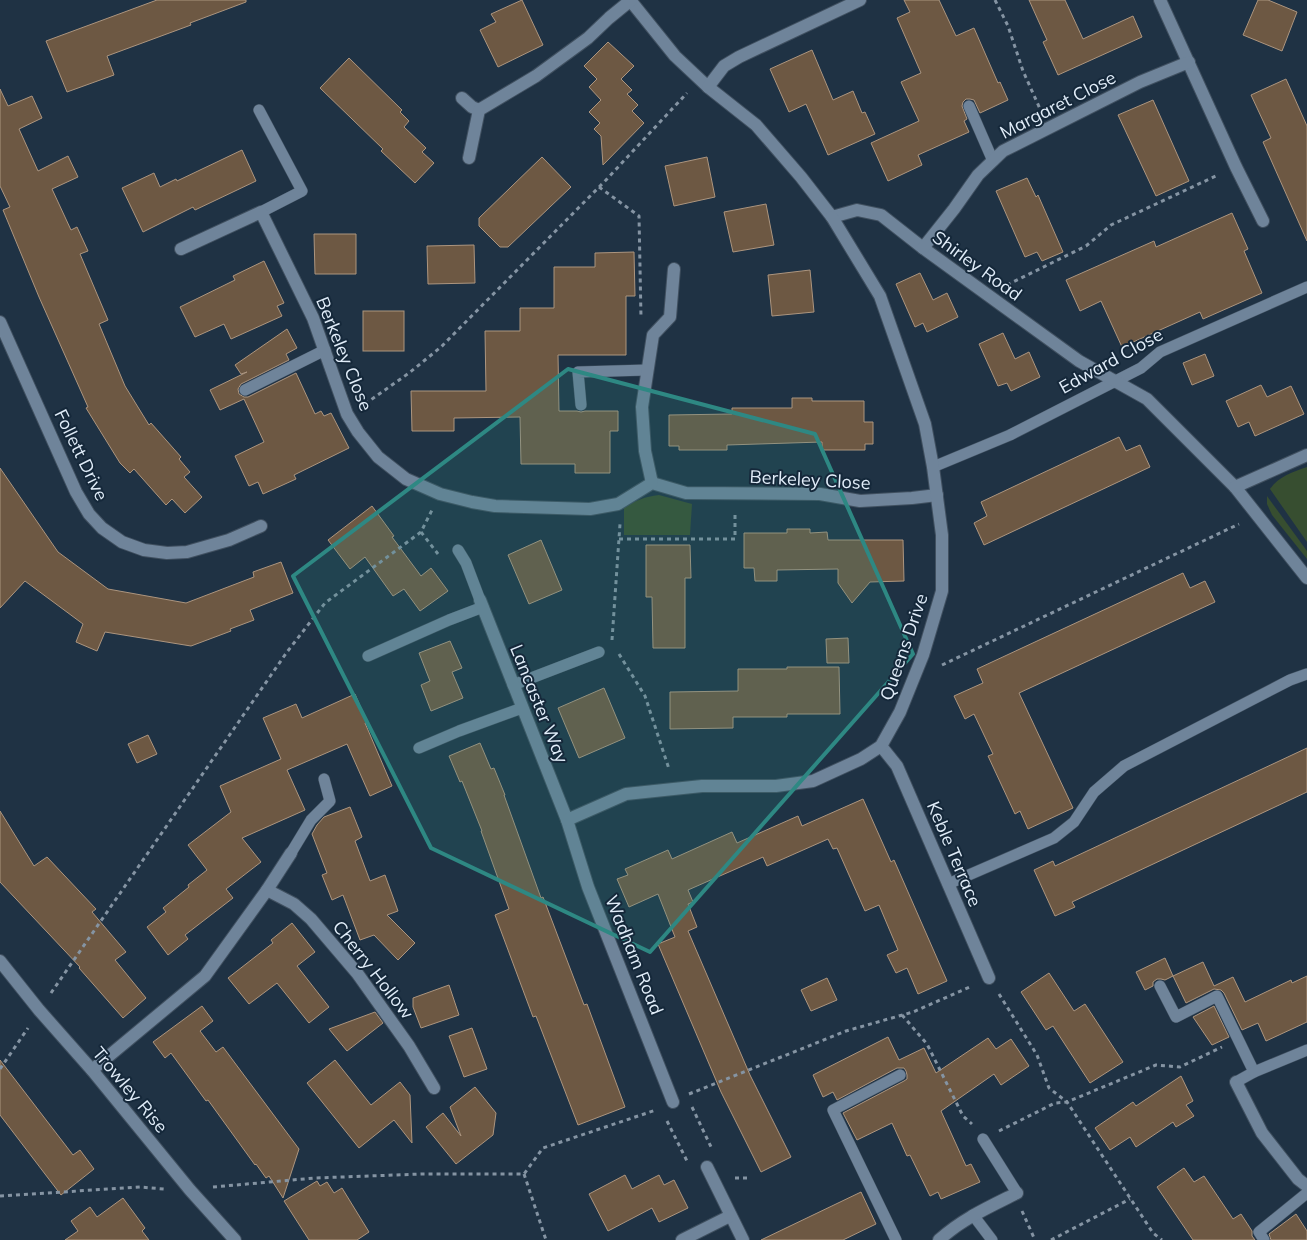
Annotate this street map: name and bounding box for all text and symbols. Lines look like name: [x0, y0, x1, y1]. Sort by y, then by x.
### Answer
street label: Margaret Close: [996, 65, 1120, 144]
street label: Shirley Road: [928, 225, 1027, 306]
street label: Berkeley Close: [311, 293, 378, 414]
street label: Edward Close: [1055, 323, 1167, 399]
street label: Follett Drive: [49, 405, 113, 504]
street label: Berkeley Close: [749, 465, 871, 494]
street label: Queens Drive: [874, 590, 933, 703]
street label: Lancaster Way: [505, 641, 574, 767]
street label: Keble Terrace: [922, 798, 987, 910]
street label: Wadham Road: [600, 892, 669, 1018]
street label: Cherry Hollow: [328, 916, 419, 1024]
street label: Trowley Rise: [88, 1042, 173, 1137]

